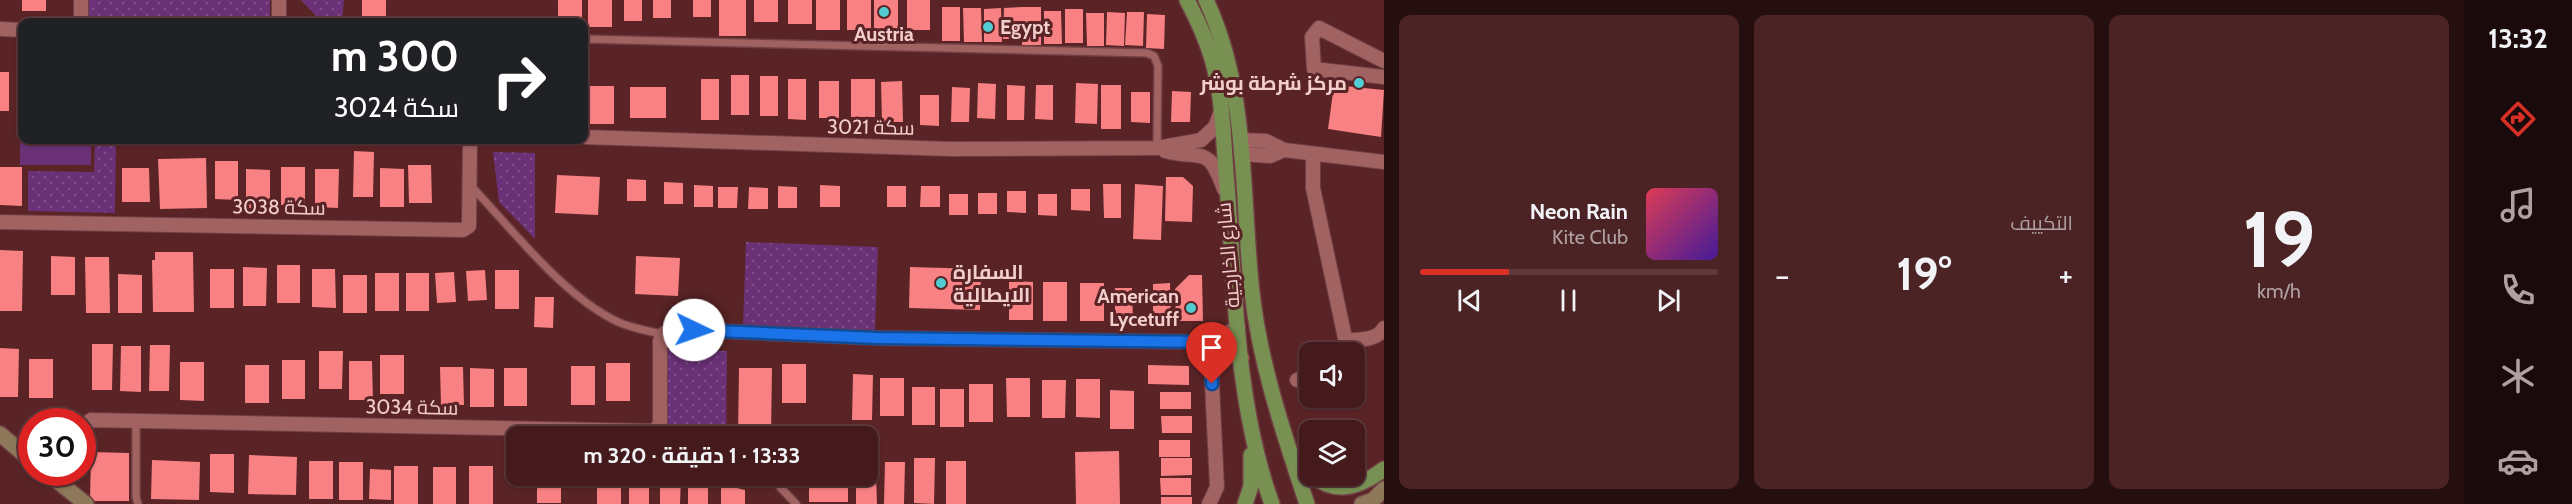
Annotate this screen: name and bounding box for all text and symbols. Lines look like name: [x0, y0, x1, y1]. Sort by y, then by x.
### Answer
marker: Austria: [877, 5, 891, 19]
place label: Egypt: [1000, 15, 1050, 39]
marker: Egypt: [981, 20, 995, 34]
place label: Austria: [854, 22, 914, 46]
text: 13:32: [2488, 22, 2548, 55]
text: 300 m: [331, 30, 459, 82]
icon: right: [480, 42, 558, 120]
place label: مركز شرطة بوشر: [1199, 71, 1347, 95]
marker: مركز شرطة بوشر: [1352, 76, 1366, 90]
text: سكة 3024: [334, 91, 459, 124]
icon: directions: [2497, 98, 2539, 140]
street label: سكة 3021: [827, 114, 915, 140]
icon: music: [2497, 184, 2539, 226]
text: 19: [2243, 192, 2315, 287]
street label: سكة 3038: [232, 194, 326, 220]
text: Neon Rain: [1530, 198, 1628, 225]
street label: شارع الخارجية: [1211, 201, 1247, 309]
text: التكييف: [2010, 211, 2073, 235]
text: Kite Club: [1552, 225, 1628, 249]
text: 19°: [1897, 247, 1951, 301]
text: −: [1775, 255, 1790, 295]
text: +: [2058, 255, 2073, 295]
place label: السفارة الايطالية: [953, 260, 1030, 307]
icon: phone: [2497, 269, 2539, 311]
marker: السفارة الايطالية: [934, 276, 948, 290]
text: km/h: [2257, 279, 2301, 303]
place label: American Lycetuff: [1097, 284, 1179, 331]
icon: previous: [1453, 284, 1486, 317]
icon: pause: [1552, 284, 1585, 317]
icon: next: [1652, 284, 1685, 317]
position arrow: [662, 298, 726, 362]
marker: American Lycetuff: [1184, 301, 1198, 315]
pin: [1186, 322, 1237, 384]
icon: arrive: [1195, 331, 1228, 364]
map controls: [1299, 342, 1365, 486]
button: sound: [1299, 342, 1365, 408]
icon: climate: [2497, 355, 2539, 397]
street label: سكة 3034: [365, 394, 459, 420]
speed limit sign: 30: [18, 408, 96, 486]
button: layers: [1299, 420, 1365, 486]
icon: car: [2497, 440, 2539, 482]
text: 13:33 · 1 دقيقة · 320 m: [584, 442, 800, 469]

